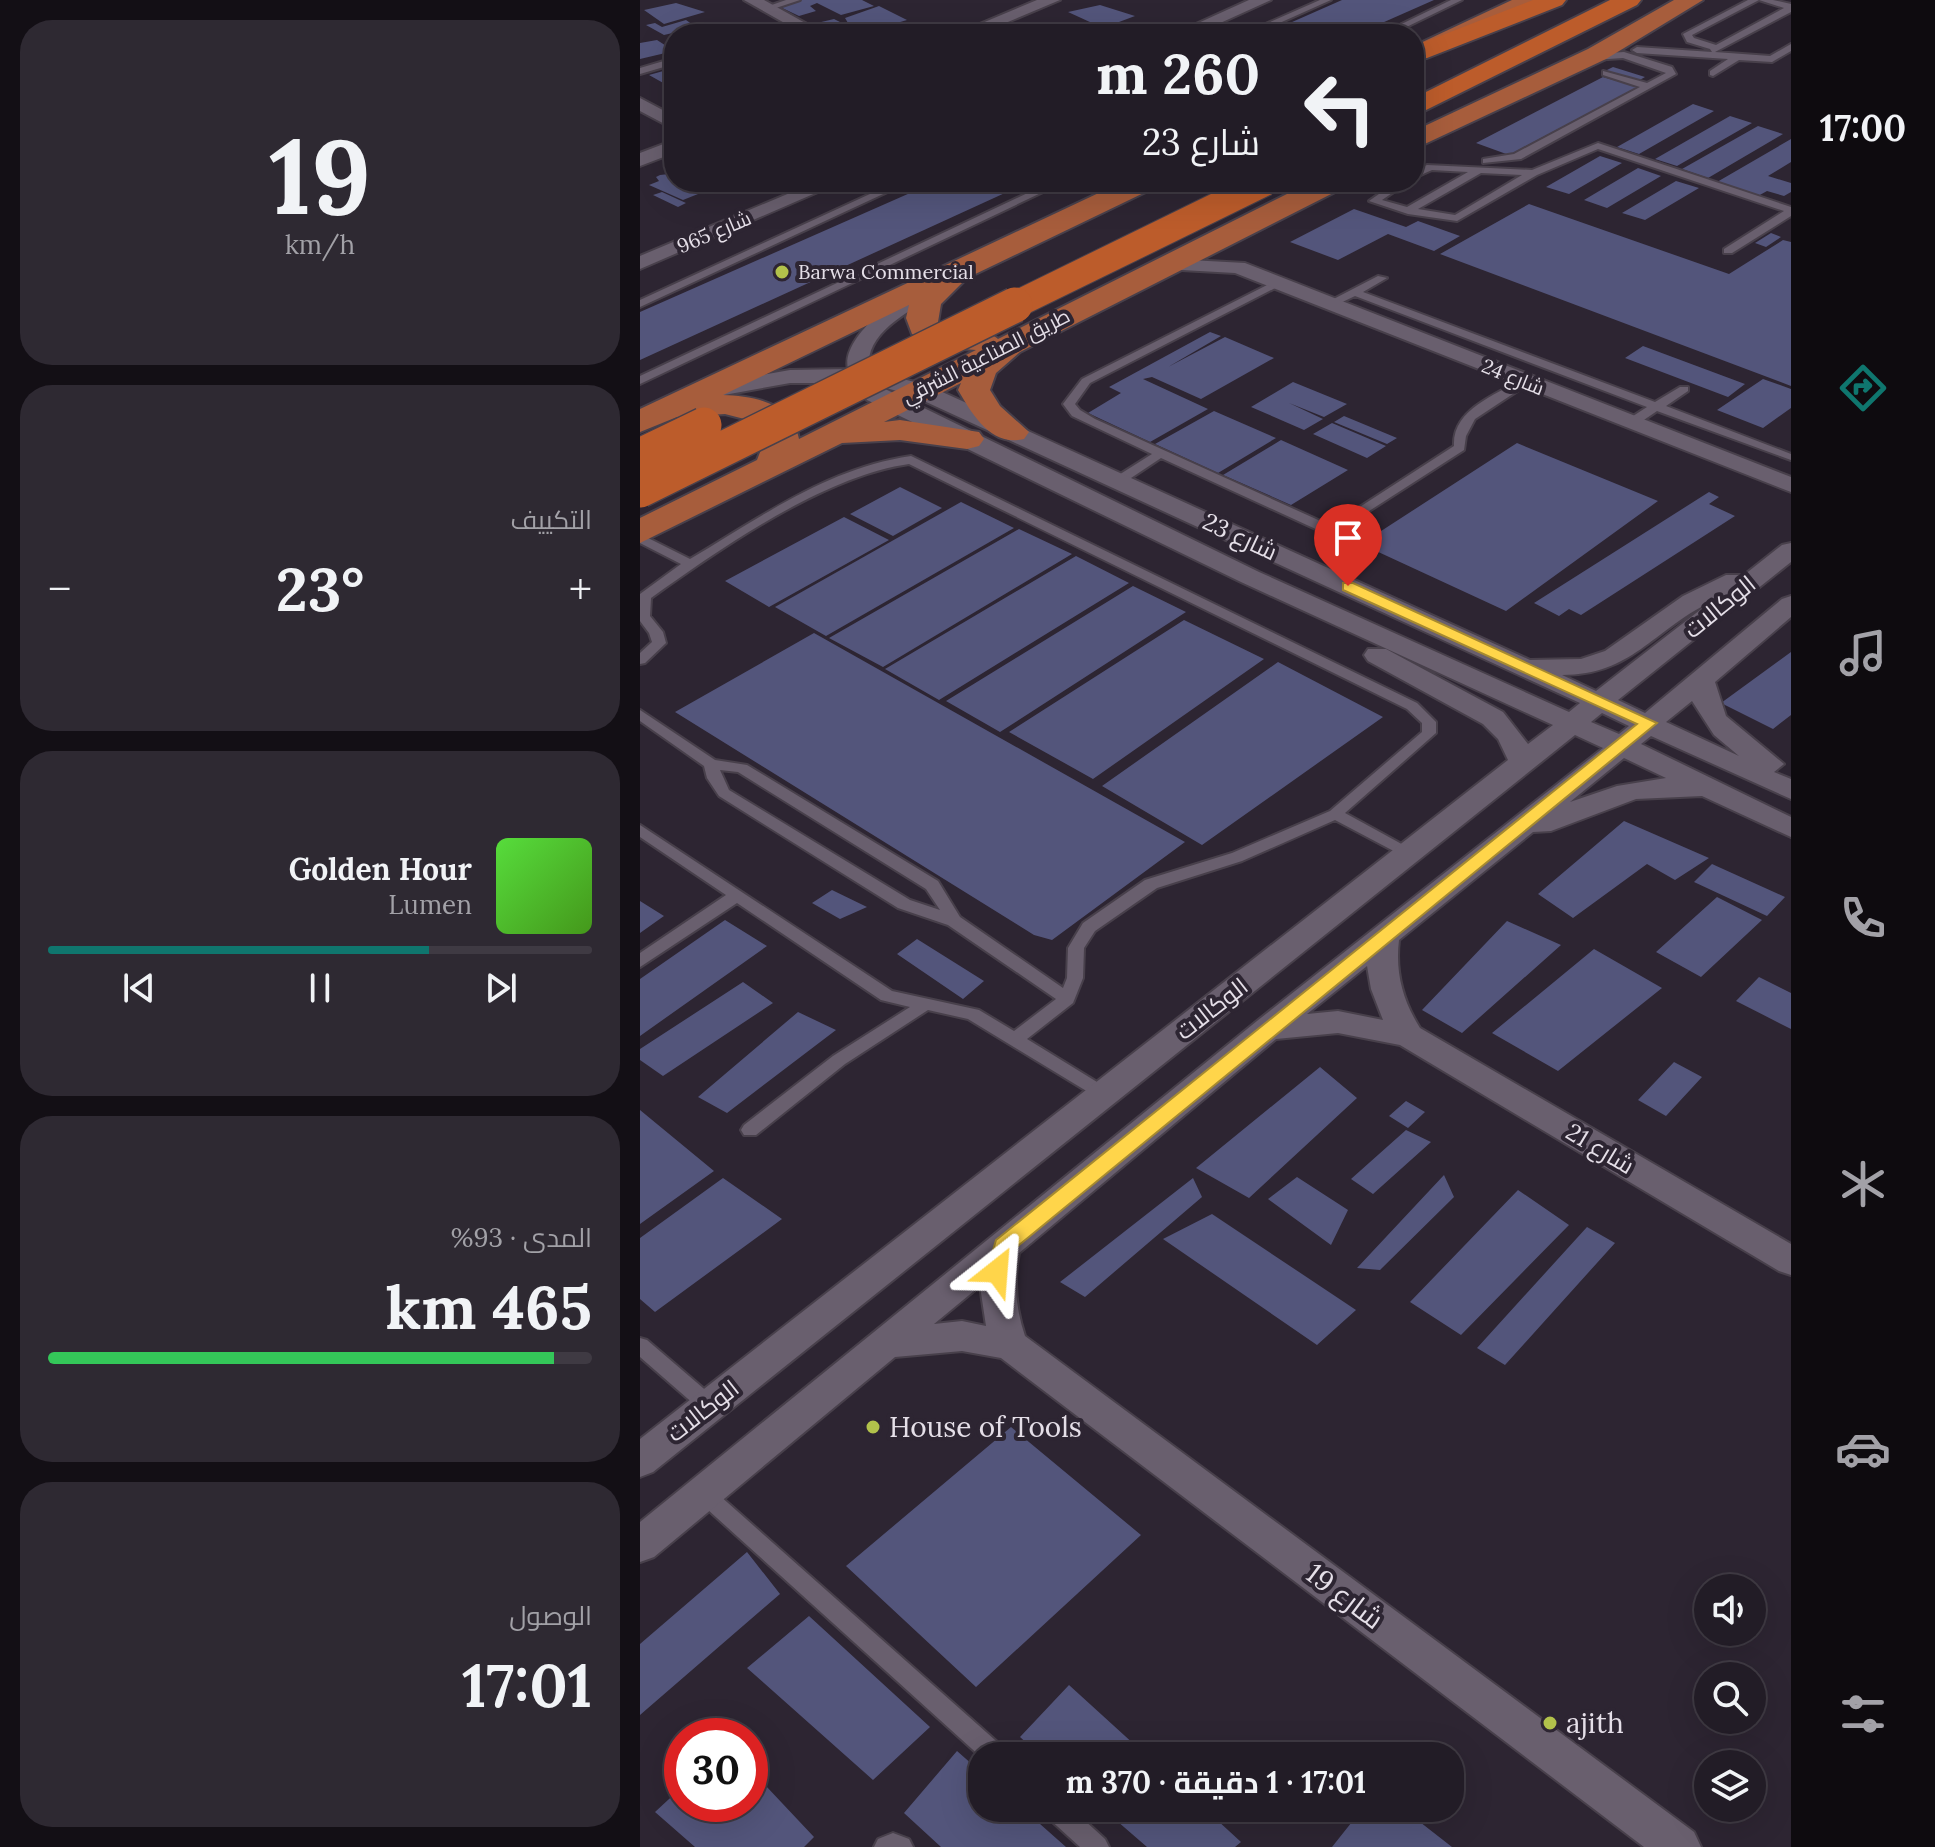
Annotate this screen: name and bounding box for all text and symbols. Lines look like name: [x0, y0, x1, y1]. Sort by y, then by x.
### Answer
text: 260 m: [1096, 38, 1260, 109]
icon: left: [1288, 56, 1392, 160]
text: 17:00: [1820, 105, 1906, 151]
text: 19: [269, 109, 371, 242]
text: شارع 23: [1142, 119, 1260, 165]
street label: شارع 965: [673, 205, 755, 260]
text: km/h: [285, 228, 355, 261]
place label: Barwa Commercial: [798, 259, 974, 284]
marker: Barwa Commercial: [773, 263, 791, 281]
street label: طريق الصناعية الشرقي: [898, 302, 1076, 412]
street label: شارع 24: [1478, 353, 1548, 402]
icon: directions: [1835, 360, 1891, 416]
text: التكييف: [510, 503, 592, 536]
pin: [1314, 504, 1382, 586]
street label: شارع 23: [1198, 506, 1282, 568]
icon: arrive: [1326, 516, 1370, 560]
text: 23°: [276, 551, 364, 627]
text: −: [48, 561, 71, 617]
text: +: [569, 561, 592, 617]
street label: الوكالات: [1678, 568, 1762, 645]
icon: music: [1835, 625, 1891, 681]
text: Golden Hour: [289, 850, 472, 888]
text: Lumen: [388, 888, 472, 921]
icon: phone: [1835, 890, 1891, 946]
icon: previous: [117, 966, 161, 1010]
icon: pause: [298, 966, 342, 1010]
icon: next: [479, 966, 523, 1010]
street label: الوكالات: [1169, 971, 1254, 1047]
street label: شارع 21: [1560, 1116, 1640, 1182]
icon: climate: [1835, 1156, 1891, 1212]
text: المدى · 93%: [451, 1221, 592, 1254]
position arrow: [955, 1229, 1039, 1313]
text: 465 km: [386, 1269, 592, 1345]
street label: الوكالات: [660, 1373, 745, 1449]
place label: House of Tools: [889, 1409, 1082, 1445]
marker: House of Tools: [864, 1418, 882, 1436]
icon: car: [1835, 1421, 1891, 1477]
street label: شارع 19: [1298, 1555, 1391, 1638]
map controls: [1694, 1574, 1766, 1822]
button: sound: [1694, 1574, 1766, 1646]
text: الوصول: [509, 1599, 592, 1632]
text: 17:01: [462, 1647, 592, 1723]
button: search: [1694, 1662, 1766, 1734]
icon: filters: [1835, 1686, 1891, 1742]
place label: ajith: [1566, 1705, 1624, 1741]
marker: ajith: [1541, 1714, 1559, 1732]
speed limit sign: 30: [664, 1718, 768, 1822]
button: layers: [1694, 1750, 1766, 1822]
text: 17:01 · 1 دقيقة · 370 m: [1066, 1763, 1366, 1801]

